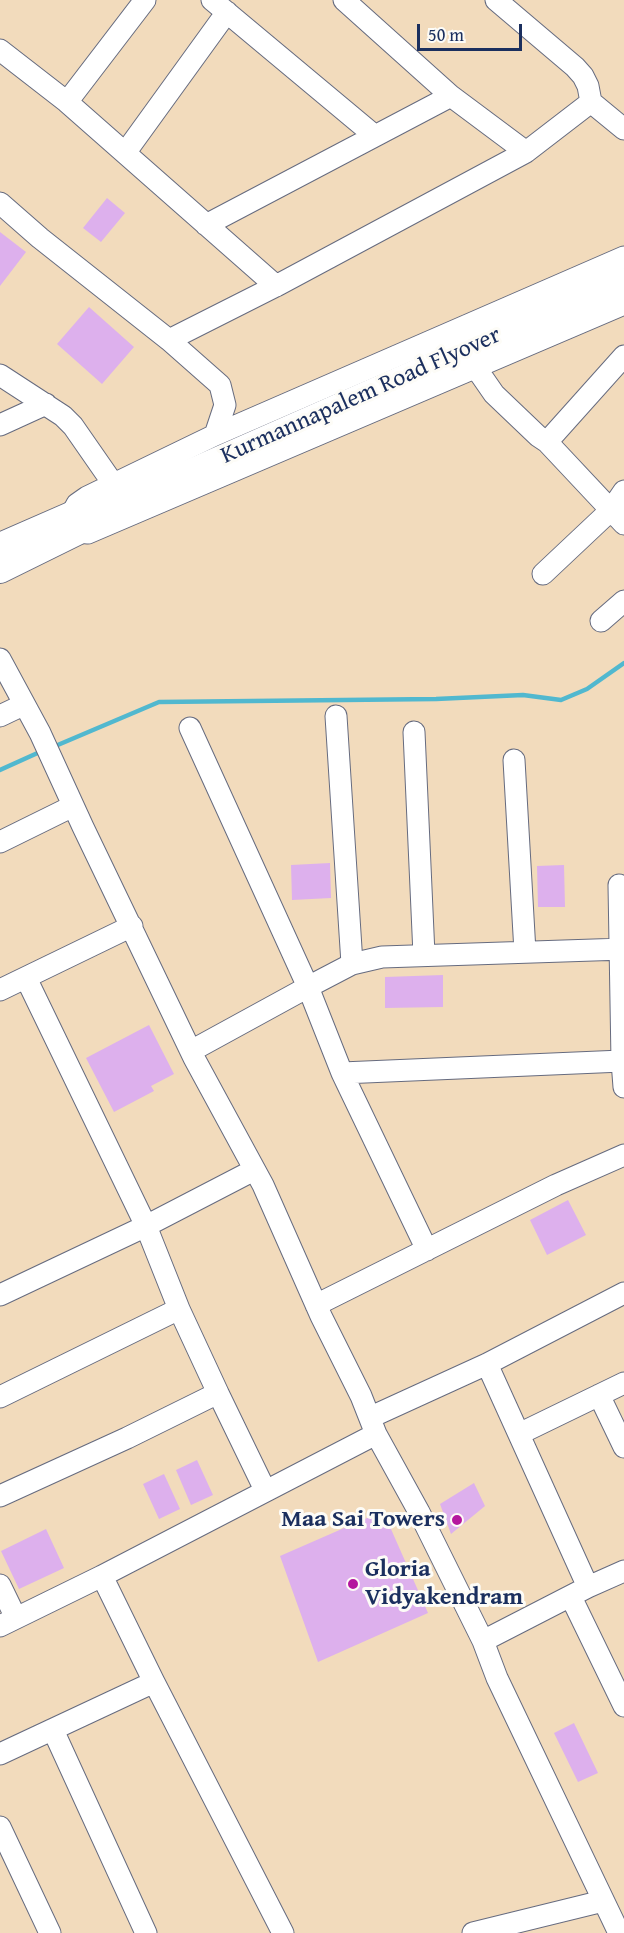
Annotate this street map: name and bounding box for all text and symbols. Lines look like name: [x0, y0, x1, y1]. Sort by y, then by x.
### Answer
scale bar: [420, 12, 525, 50]
text: 50 m: [428, 21, 464, 48]
street label: Kurmannapalem Road Flyover: [217, 321, 505, 471]
place label: Maa Sai Towers: [281, 1506, 445, 1534]
marker: Maa Sai Towers: [450, 1513, 464, 1527]
place label: Gloria Vidyakendram: [365, 1556, 523, 1612]
marker: Gloria Vidyakendram: [346, 1577, 360, 1591]

